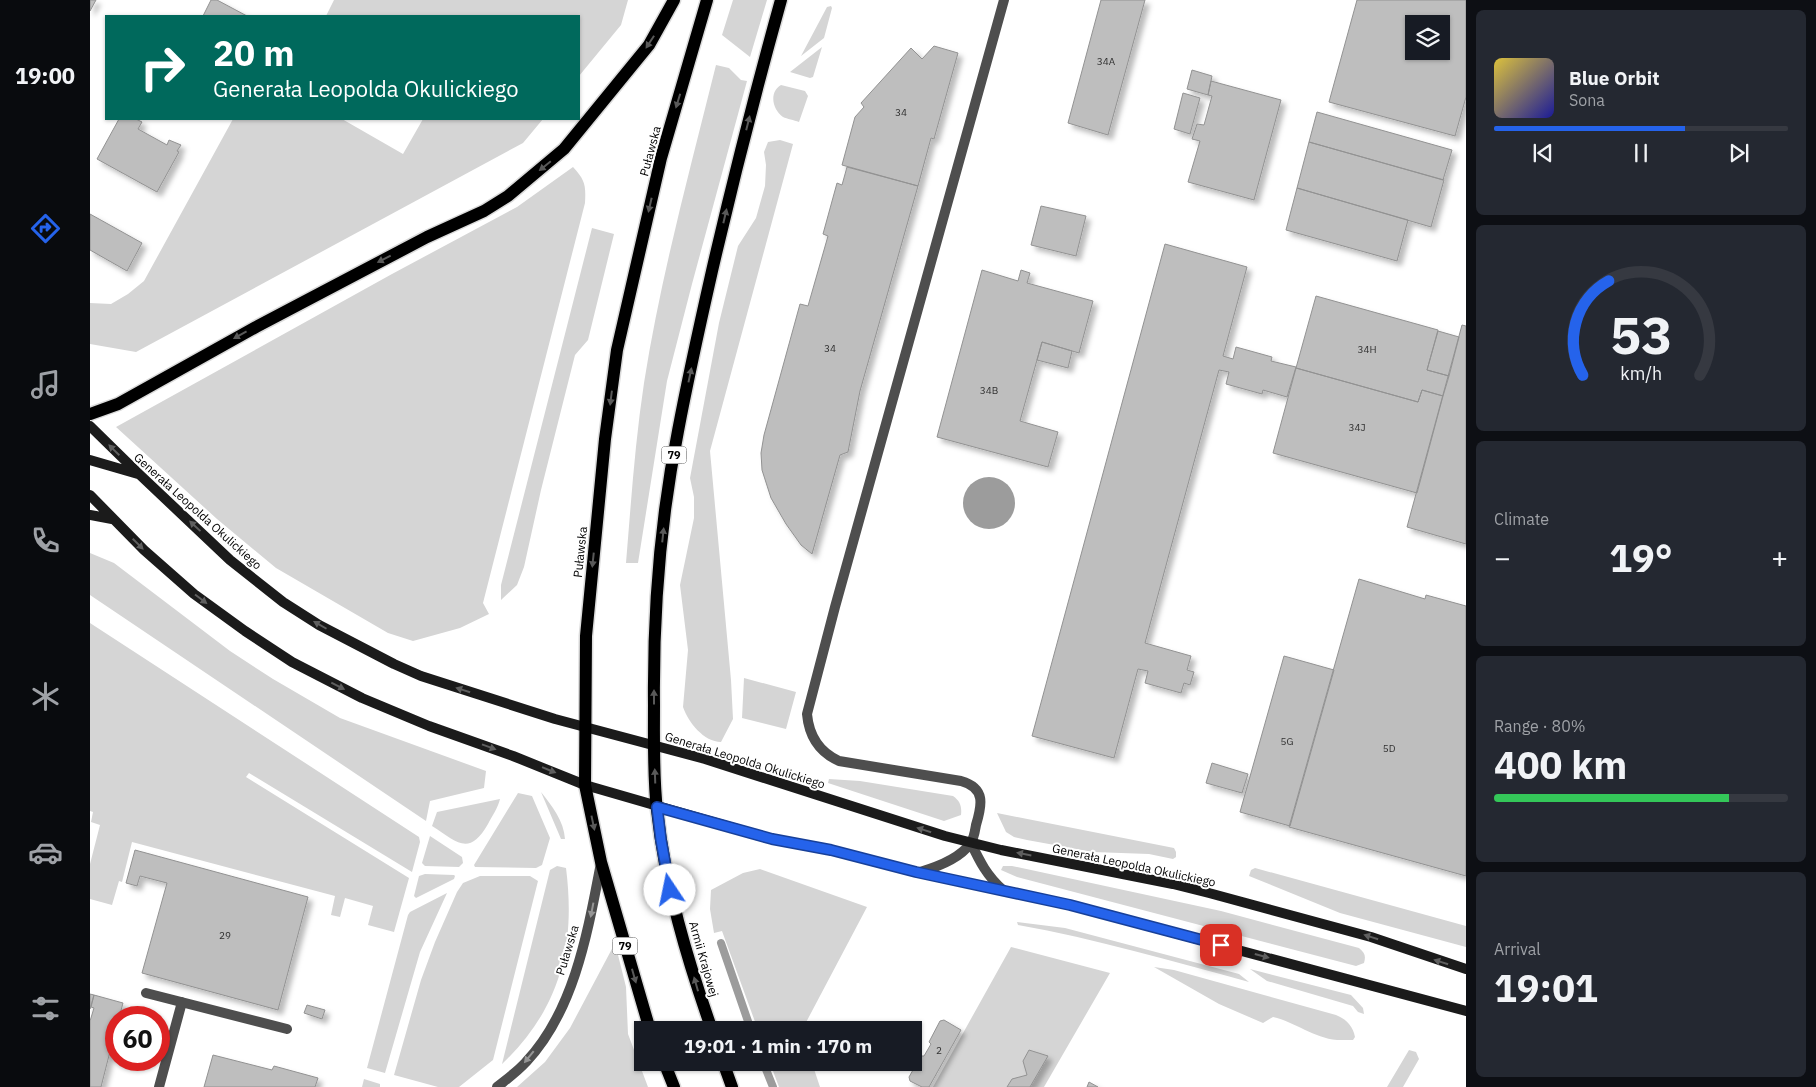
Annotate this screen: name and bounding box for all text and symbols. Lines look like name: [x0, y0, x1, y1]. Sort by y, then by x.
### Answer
map controls: [1405, 15, 1450, 60]
button: layers: [1405, 15, 1450, 60]
text: 20 m: [213, 30, 295, 76]
icon: right: [130, 35, 195, 100]
one-way arrow: [645, 36, 655, 49]
house number: 34A: [1097, 55, 1116, 68]
text: 19:00: [15, 61, 75, 90]
text: Blue Orbit: [1569, 66, 1659, 90]
text: Generała Leopolda Okulickiego: [213, 74, 519, 103]
text: Sona: [1569, 90, 1605, 110]
one-way arrow: [673, 94, 681, 109]
house number: 34: [895, 106, 907, 119]
one-way arrow: [744, 115, 752, 130]
street label: Puławska: [636, 124, 664, 178]
icon: previous: [1529, 139, 1557, 167]
icon: pause: [1627, 139, 1655, 167]
icon: next: [1725, 139, 1753, 167]
one-way arrow: [539, 160, 552, 171]
one-way arrow: [646, 198, 654, 213]
one-way arrow: [721, 209, 729, 224]
icon: directions: [28, 211, 63, 246]
one-way arrow: [376, 255, 391, 263]
text: 53: [1610, 301, 1672, 368]
one-way arrow: [234, 331, 247, 340]
house number: 34: [824, 342, 836, 355]
house number: 34H: [1357, 343, 1377, 356]
text: km/h: [1620, 362, 1662, 385]
icon: music: [28, 367, 63, 402]
one-way arrow: [686, 367, 694, 382]
house number: 34B: [980, 384, 998, 397]
one-way arrow: [606, 391, 614, 407]
house number: 34J: [1348, 421, 1366, 434]
one-way arrow: [109, 444, 121, 456]
road number: 79: [662, 446, 686, 464]
street label: Generała Leopolda Okulickiego: [131, 450, 265, 573]
text: Climate: [1494, 509, 1549, 529]
one-way arrow: [189, 520, 201, 532]
icon: phone: [28, 523, 63, 558]
street label: Puławska: [570, 525, 590, 578]
one-way arrow: [659, 527, 667, 543]
text: 19°: [1609, 533, 1673, 582]
one-way arrow: [131, 538, 143, 550]
text: −: [1494, 539, 1511, 576]
text: +: [1771, 539, 1788, 576]
one-way arrow: [589, 552, 597, 568]
one-way arrow: [194, 594, 208, 604]
one-way arrow: [313, 621, 327, 629]
icon: climate: [28, 679, 63, 714]
one-way arrow: [331, 682, 345, 690]
one-way arrow: [455, 685, 470, 693]
one-way arrow: [650, 689, 658, 705]
text: Range · 80%: [1494, 716, 1586, 736]
street label: Generała Leopolda Okulickiego: [663, 728, 827, 792]
house number: 5G: [1281, 735, 1294, 748]
text: 400 km: [1494, 740, 1627, 789]
house number: 5D: [1383, 742, 1396, 755]
one-way arrow: [481, 744, 496, 751]
one-way arrow: [542, 767, 556, 775]
one-way arrow: [651, 768, 659, 784]
one-way arrow: [589, 816, 597, 831]
one-way arrow: [917, 826, 932, 834]
icon: car: [28, 835, 63, 870]
street label: Generała Leopolda Okulickiego: [1051, 840, 1217, 890]
one-way arrow: [1016, 850, 1032, 858]
position arrow: [643, 863, 695, 915]
one-way arrow: [588, 902, 596, 917]
street label: Armii Krajowej: [686, 919, 722, 999]
street label: Puławska: [552, 923, 582, 977]
pin: [1200, 924, 1242, 966]
house number: 29: [219, 929, 231, 942]
icon: arrive: [1207, 931, 1235, 959]
one-way arrow: [1363, 932, 1378, 940]
road number: 79: [612, 938, 638, 954]
text: Arrival: [1494, 939, 1541, 959]
one-way arrow: [1255, 952, 1270, 960]
one-way arrow: [1433, 957, 1448, 965]
text: 19:01: [1494, 963, 1598, 1012]
one-way arrow: [630, 969, 638, 984]
one-way arrow: [692, 976, 700, 991]
icon: filters: [28, 991, 63, 1026]
speed limit sign: 60: [105, 1006, 170, 1071]
text: 19:01 · 1 min · 170 m: [684, 1034, 872, 1058]
house number: 2: [936, 1044, 942, 1057]
one-way arrow: [524, 1051, 535, 1064]

